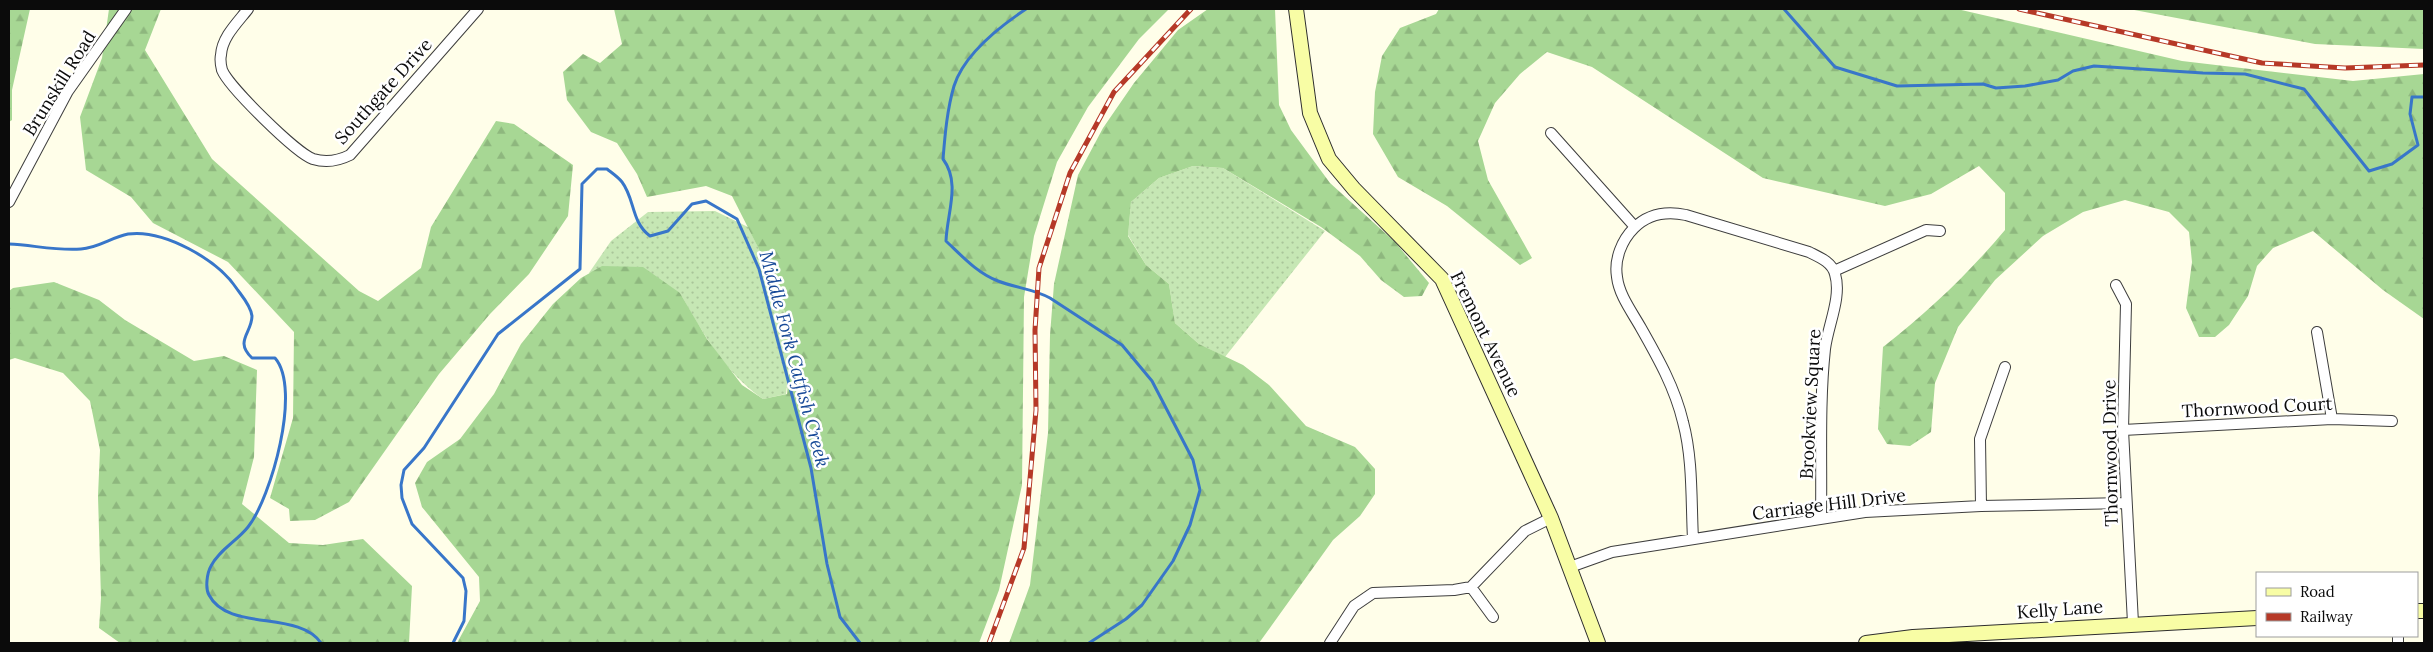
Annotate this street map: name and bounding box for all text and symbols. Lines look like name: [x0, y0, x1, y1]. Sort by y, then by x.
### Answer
street label: Brunskill Road: [17, 26, 101, 140]
street label: Southgate Drive: [329, 33, 437, 149]
water label: Middle Fork Catfish Creek: [755, 248, 835, 470]
street label: Fremont Avenue: [1446, 267, 1527, 401]
street label: Brookview Square: [1795, 328, 1825, 480]
street label: Thornwood Drive: [2097, 379, 2123, 527]
street label: Thornwood Court: [2181, 392, 2333, 422]
street label: Carriage Hill Drive: [1751, 483, 1907, 525]
legend: [2256, 572, 2418, 637]
text: Road: [2300, 582, 2335, 601]
street label: Kelly Lane: [2016, 594, 2104, 623]
text: Railway: [2300, 607, 2353, 626]

